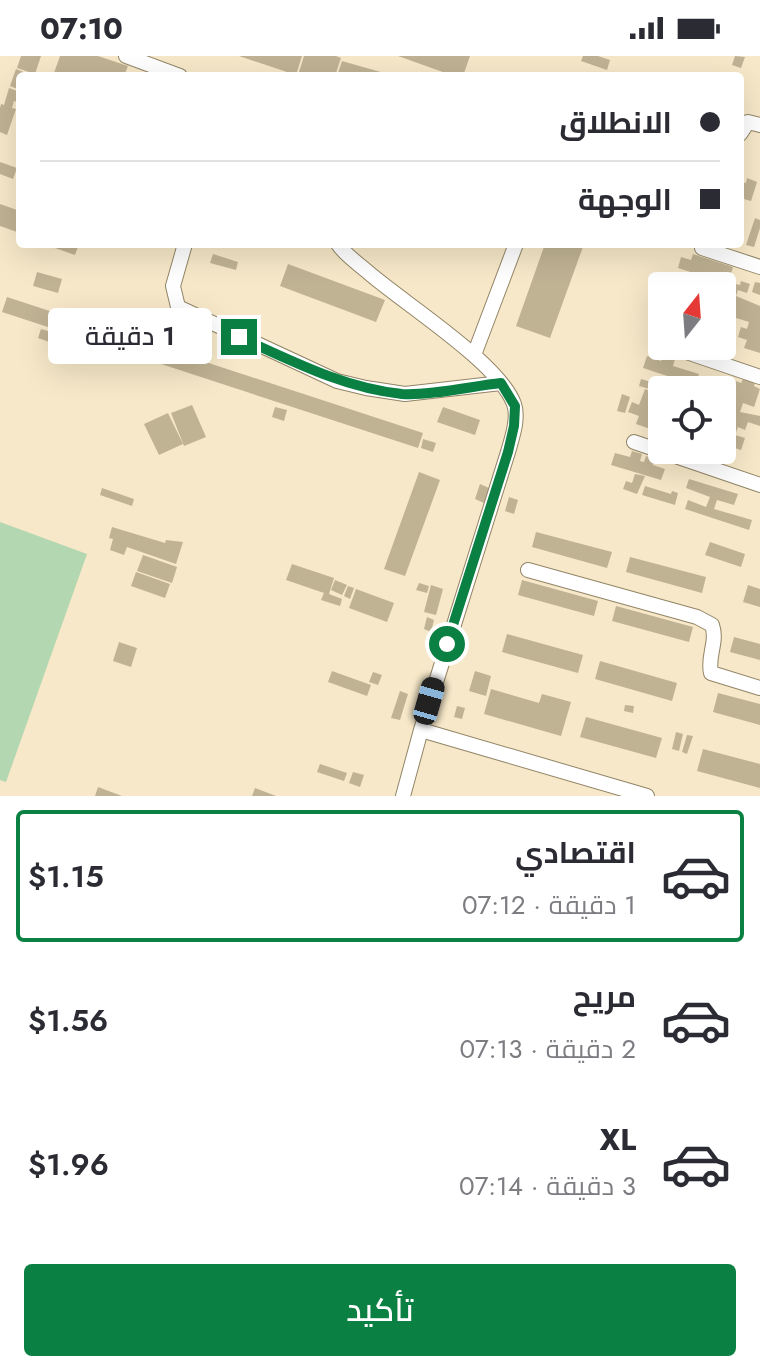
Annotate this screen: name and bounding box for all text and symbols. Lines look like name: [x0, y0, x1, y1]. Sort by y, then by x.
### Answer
text: 07:10: [40, 7, 123, 50]
text: الانطلاق: [559, 101, 672, 144]
text: الوجهة: [578, 178, 672, 221]
north arrow: [648, 272, 736, 360]
map controls: [648, 272, 736, 464]
callout: 1 دقيقة: [47, 309, 211, 365]
text: 1 دقيقة: [85, 317, 175, 355]
route end: [221, 319, 257, 355]
button: locate: [648, 376, 736, 464]
route start: [429, 626, 465, 662]
car: [411, 675, 447, 727]
text: اقتصادي: [515, 831, 636, 874]
icon: car: [660, 840, 732, 912]
text: $1.15: [28, 855, 104, 898]
text: 1 دقيقة · 07:12: [462, 886, 636, 924]
text: مريح: [573, 975, 636, 1018]
icon: car: [660, 984, 732, 1056]
text: $1.56: [28, 999, 108, 1042]
text: 2 دقيقة · 07:13: [459, 1030, 636, 1068]
text: XL: [600, 1118, 636, 1161]
icon: car: [660, 1128, 732, 1200]
text: $1.96: [28, 1143, 109, 1186]
text: 3 دقيقة · 07:14: [459, 1167, 636, 1205]
button: تأكيد: [24, 1264, 736, 1356]

